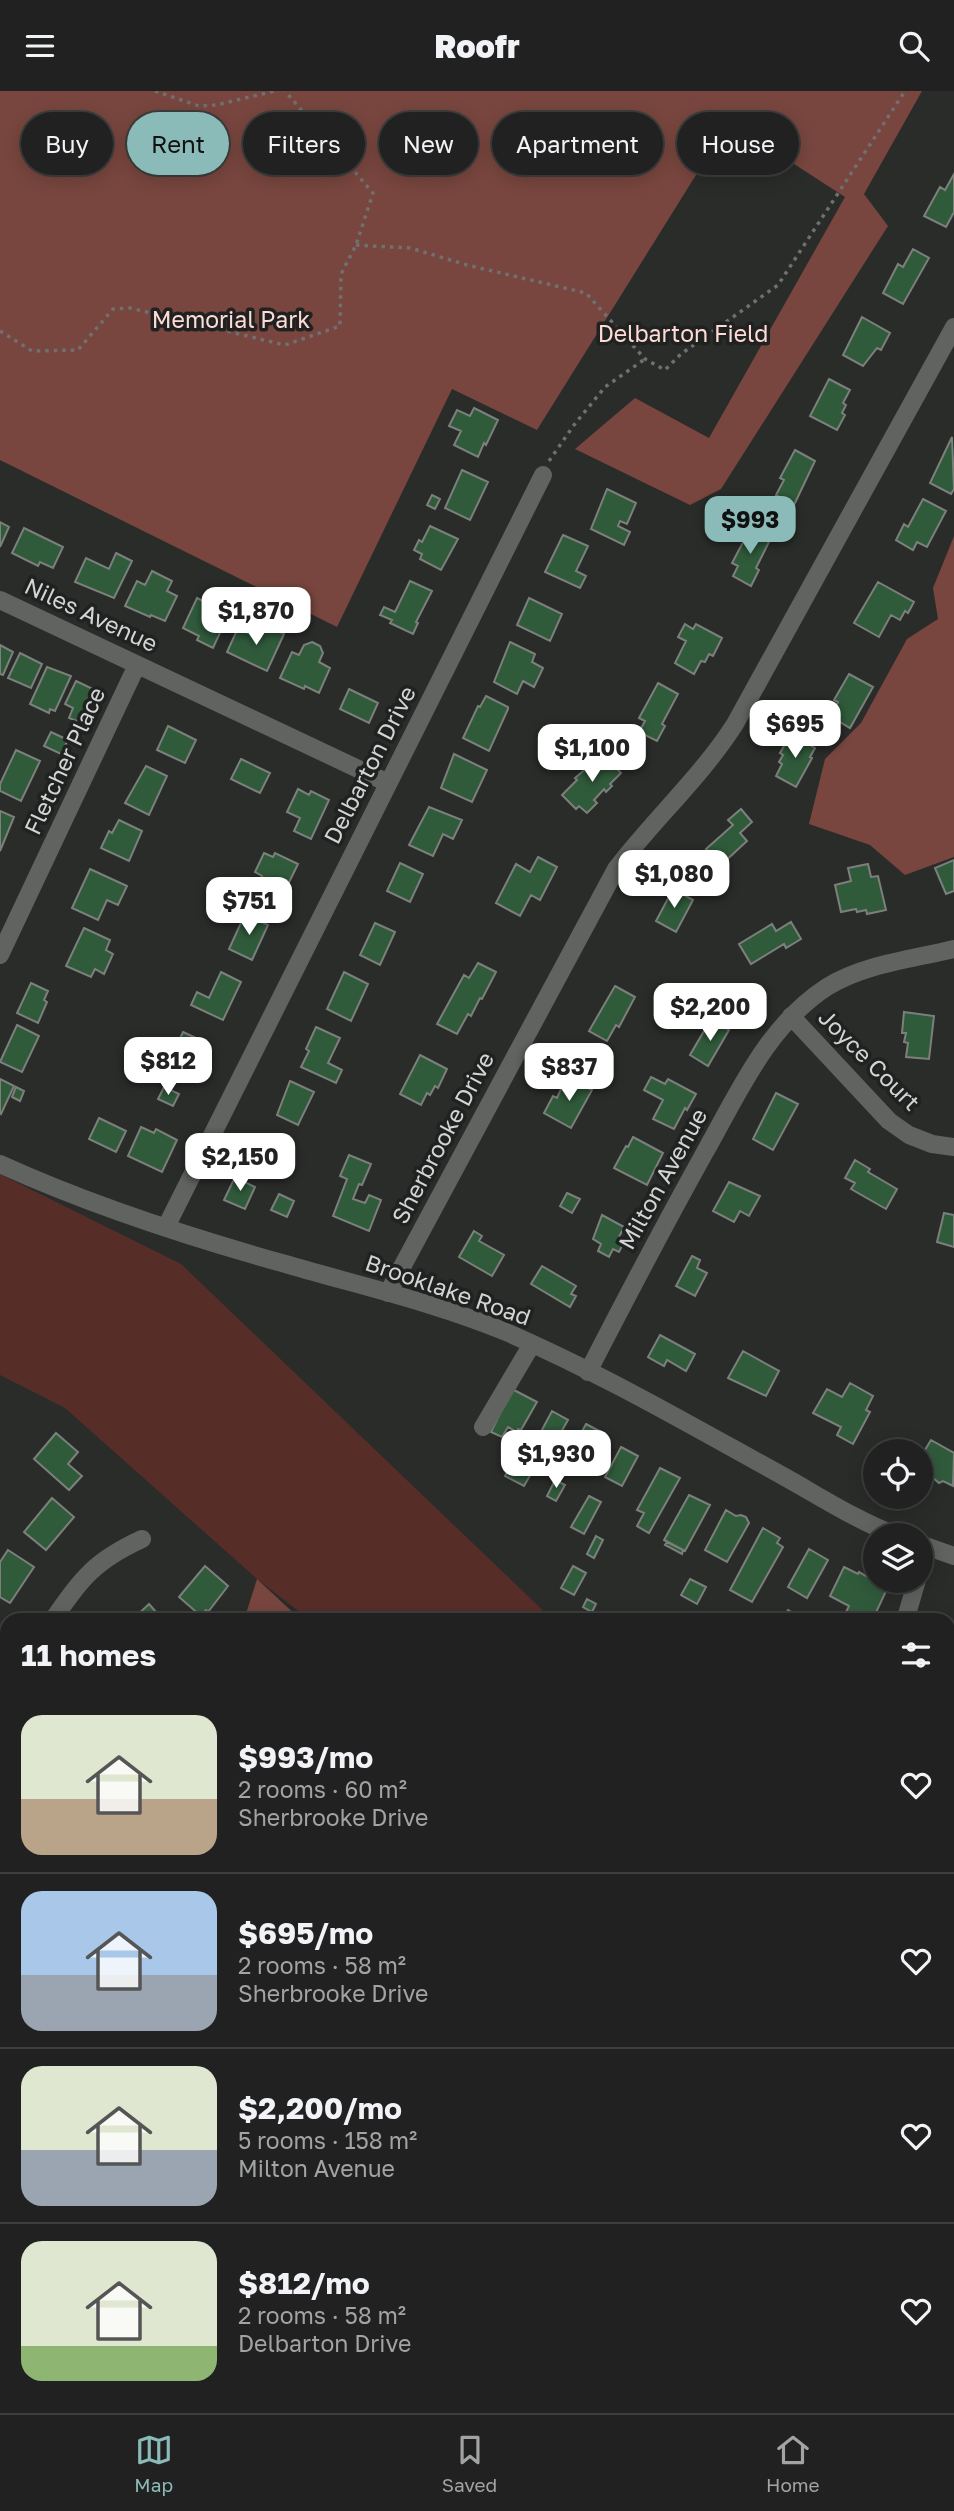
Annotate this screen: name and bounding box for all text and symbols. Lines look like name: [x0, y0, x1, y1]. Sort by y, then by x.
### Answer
icon: menu: [21, 27, 59, 65]
text: Roofr: [434, 27, 520, 65]
icon: search: [895, 27, 933, 65]
chip: Buy: [21, 112, 113, 175]
chip: Rent: [127, 112, 229, 175]
chip: Filters: [243, 112, 365, 175]
chip: New: [379, 112, 478, 175]
chip: Apartment: [492, 112, 663, 175]
chip: House: [677, 112, 799, 175]
park label: Memorial Park: [152, 305, 310, 333]
park label: Delbarton Field: [598, 319, 768, 347]
pin: $993: [709, 497, 791, 556]
text: $993: [721, 505, 779, 533]
street label: Niles Avenue: [21, 571, 162, 657]
pin: $1,870: [199, 587, 313, 647]
text: $1,870: [218, 596, 294, 624]
street label: Delbarton Drive: [317, 681, 421, 848]
street label: Fletcher Place: [18, 682, 110, 839]
pin: $695: [754, 701, 836, 760]
text: $695: [766, 709, 824, 737]
pin: $1,100: [535, 725, 649, 784]
text: $1,100: [554, 733, 630, 761]
pin: $1,080: [617, 851, 731, 910]
text: $1,080: [634, 859, 714, 887]
pin: $751: [208, 877, 290, 937]
text: $751: [222, 886, 276, 914]
pin: $2,200: [653, 983, 767, 1043]
text: $2,200: [670, 992, 750, 1020]
street label: Joyce Court: [813, 1003, 926, 1116]
pin: $812: [127, 1037, 209, 1097]
pin: $837: [528, 1044, 610, 1103]
text: $812: [140, 1046, 196, 1074]
street label: Sherbrooke Drive: [385, 1047, 499, 1228]
text: $837: [541, 1052, 597, 1080]
street label: Milton Avenue: [612, 1103, 712, 1254]
pin: $2,150: [183, 1133, 297, 1193]
text: $2,150: [201, 1142, 279, 1170]
street label: Brooklake Road: [362, 1248, 535, 1330]
pin: $1,930: [499, 1431, 613, 1490]
text: $1,930: [517, 1439, 595, 1467]
map controls: [863, 1439, 933, 1593]
button: locate: [863, 1439, 933, 1509]
button: layers: [863, 1523, 933, 1593]
icon: filters: [897, 1636, 935, 1674]
text: 11 homes: [21, 1637, 156, 1673]
text: $993/mo: [238, 1739, 373, 1775]
icon: home: [77, 1743, 161, 1827]
icon: heart: [897, 1766, 935, 1804]
text: 2 rooms · 60 m²: [238, 1775, 407, 1803]
text: Sherbrooke Drive: [238, 1803, 428, 1831]
text: $695/mo: [238, 1915, 373, 1951]
icon: home: [77, 1919, 161, 2003]
icon: heart: [897, 1942, 935, 1980]
text: 2 rooms · 58 m²: [238, 1951, 406, 1979]
text: Sherbrooke Drive: [238, 1979, 428, 2007]
text: $2,200/mo: [238, 2090, 402, 2126]
icon: home: [77, 2094, 161, 2178]
icon: heart: [897, 2117, 935, 2155]
text: 5 rooms · 158 m²: [238, 2126, 417, 2154]
text: Milton Avenue: [238, 2154, 395, 2182]
text: $812/mo: [238, 2265, 370, 2301]
icon: home: [77, 2269, 161, 2353]
icon: heart: [897, 2292, 935, 2330]
text: 2 rooms · 58 m²: [238, 2301, 406, 2329]
text: Delbarton Drive: [238, 2329, 411, 2357]
tab: Map: [134, 2431, 173, 2496]
tab: Saved: [442, 2431, 497, 2496]
tab: Home: [766, 2431, 820, 2496]

